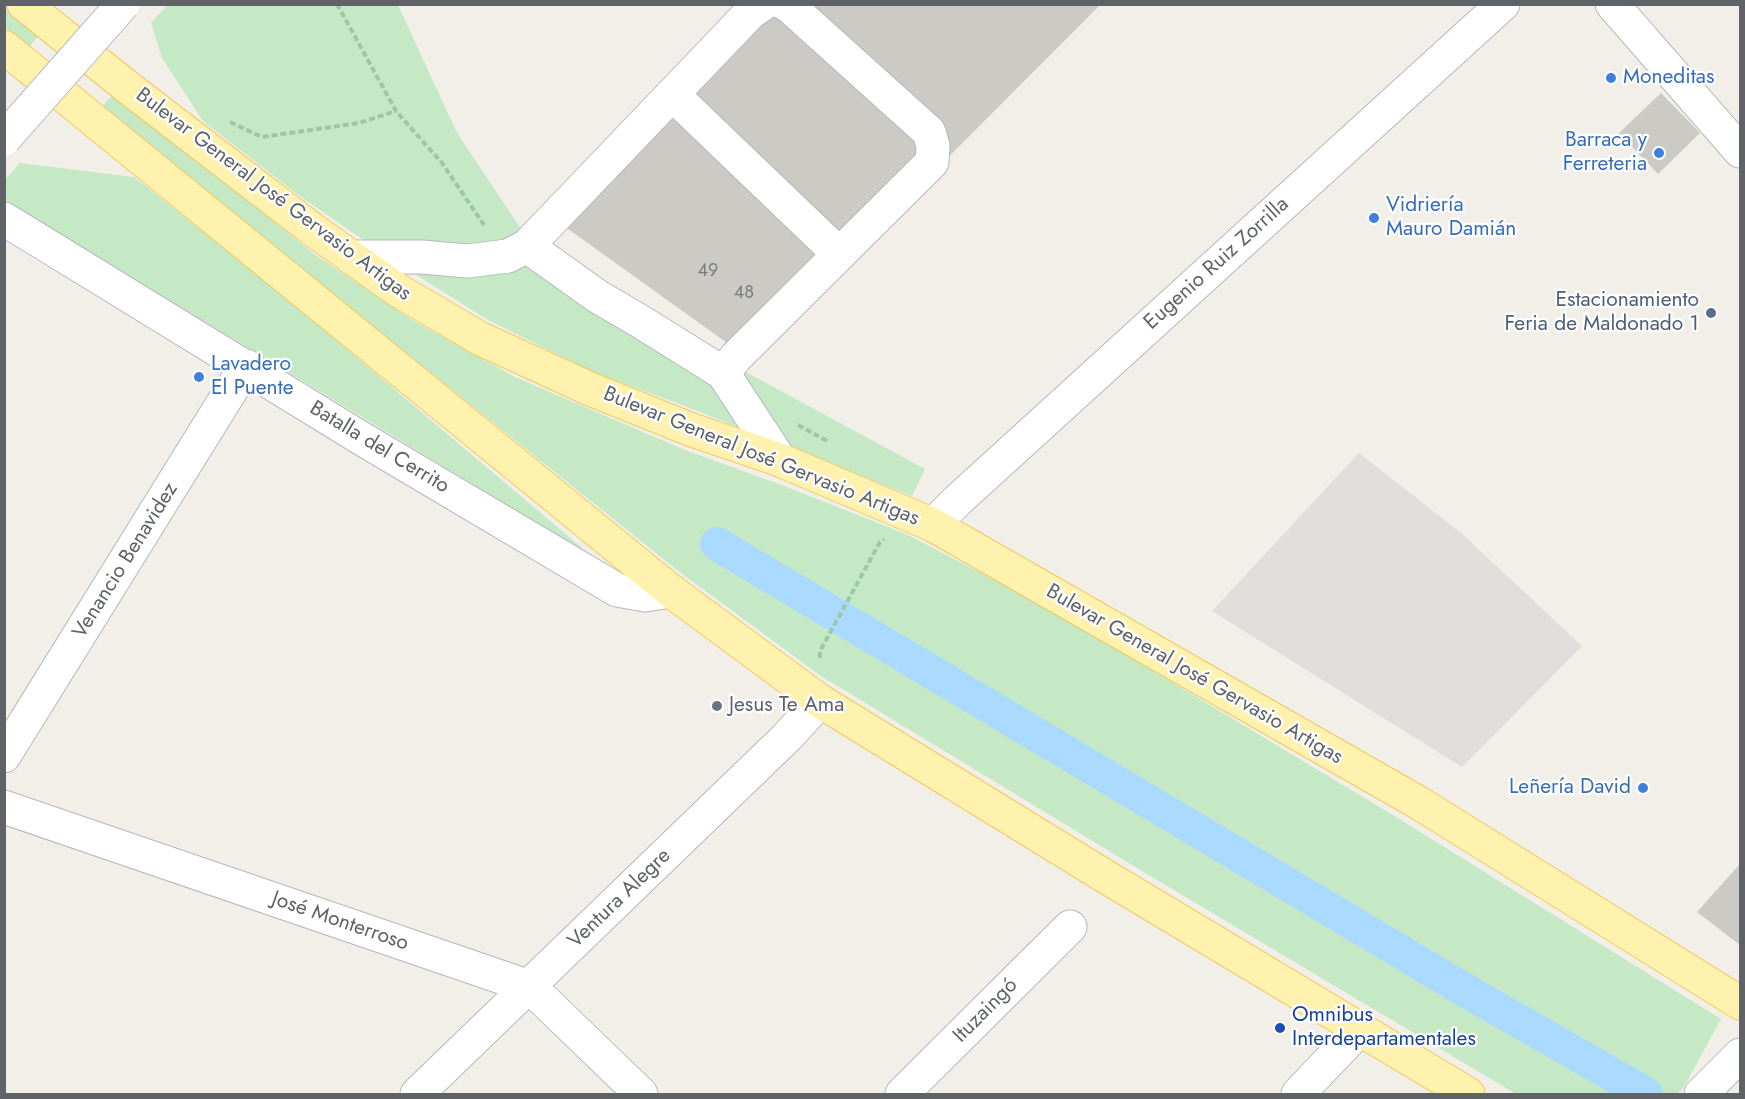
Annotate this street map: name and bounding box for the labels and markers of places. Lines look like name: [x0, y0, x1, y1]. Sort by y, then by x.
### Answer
place label: Moneditas: [1623, 65, 1714, 91]
marker: Moneditas: [1604, 71, 1618, 85]
place label: Barraca y Ferreteria: [1563, 128, 1647, 178]
marker: Barraca y Ferreteria: [1652, 146, 1666, 160]
place label: Vidriería Mauro Damián: [1386, 193, 1516, 243]
marker: Vidriería Mauro Damián: [1367, 211, 1381, 225]
place label: Estacionamiento Feria de Maldonado 1: [1504, 288, 1699, 338]
marker: Estacionamiento Feria de Maldonado 1: [1704, 306, 1718, 320]
place label: Lavadero El Puente: [211, 352, 293, 402]
marker: Lavadero El Puente: [192, 370, 206, 384]
place label: Jesus Te Ama: [729, 693, 844, 719]
marker: Jesus Te Ama: [710, 699, 724, 713]
place label: Leñería David: [1509, 775, 1631, 801]
marker: Leñería David: [1636, 781, 1650, 795]
place label: Omnibus Interdepartamentales: [1292, 1003, 1476, 1053]
marker: Omnibus Interdepartamentales: [1273, 1021, 1287, 1035]

